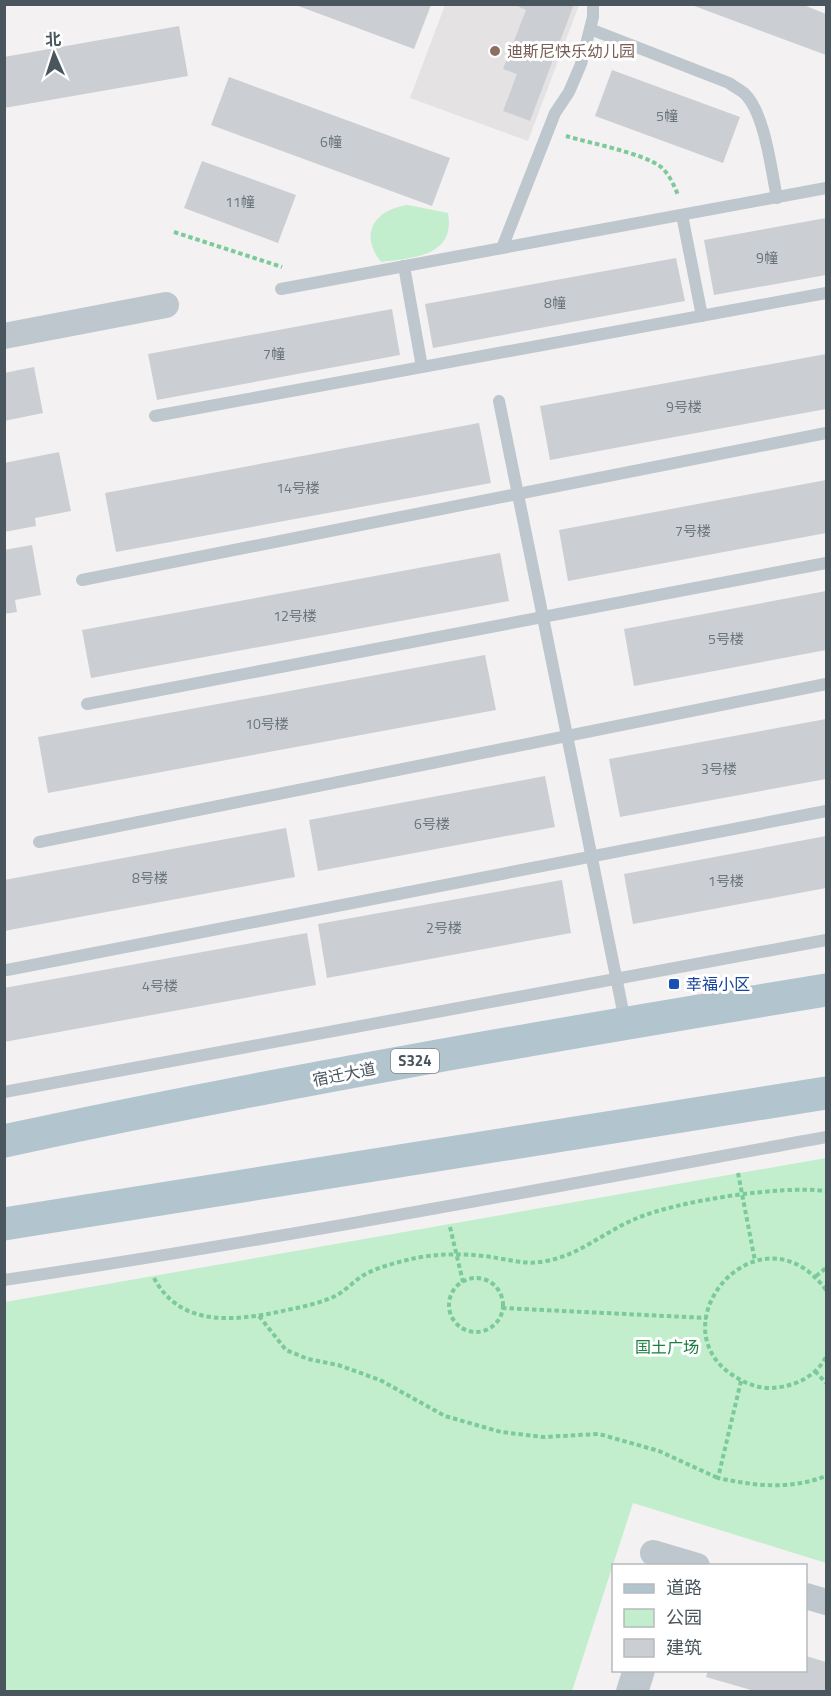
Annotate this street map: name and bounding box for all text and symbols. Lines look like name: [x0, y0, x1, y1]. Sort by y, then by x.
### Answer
north arrow: [24, 24, 84, 84]
text: 北: [45, 27, 62, 51]
place label: 迪斯尼快乐幼儿园: [507, 39, 635, 63]
marker: 迪斯尼快乐幼儿园: [488, 44, 502, 58]
house number: 5幢: [656, 105, 678, 126]
house number: 6幢: [320, 131, 342, 152]
house number: 11幢: [225, 191, 255, 212]
house number: 9幢: [756, 247, 778, 268]
house number: 8幢: [544, 292, 566, 313]
house number: 7幢: [263, 343, 285, 364]
house number: 9号楼: [666, 396, 702, 417]
house number: 14号楼: [276, 477, 320, 498]
house number: 7号楼: [675, 520, 711, 541]
house number: 12号楼: [273, 605, 317, 626]
house number: 5号楼: [708, 628, 744, 649]
house number: 10号楼: [245, 713, 289, 734]
house number: 3号楼: [701, 758, 737, 779]
house number: 6号楼: [414, 813, 450, 834]
house number: 8号楼: [132, 867, 168, 888]
house number: 1号楼: [708, 870, 744, 891]
house number: 2号楼: [426, 917, 462, 938]
place label: 幸福小区: [686, 972, 750, 996]
house number: 4号楼: [142, 975, 178, 996]
marker: 幸福小区: [667, 977, 681, 991]
road number: S324: [391, 1049, 439, 1073]
street label: 宿迁大道: [310, 1056, 378, 1092]
park label: 国土广场: [635, 1335, 699, 1359]
legend: [612, 1564, 807, 1672]
text: 道路: [666, 1574, 702, 1601]
text: 公园: [666, 1604, 702, 1631]
text: 建筑: [666, 1634, 702, 1661]

